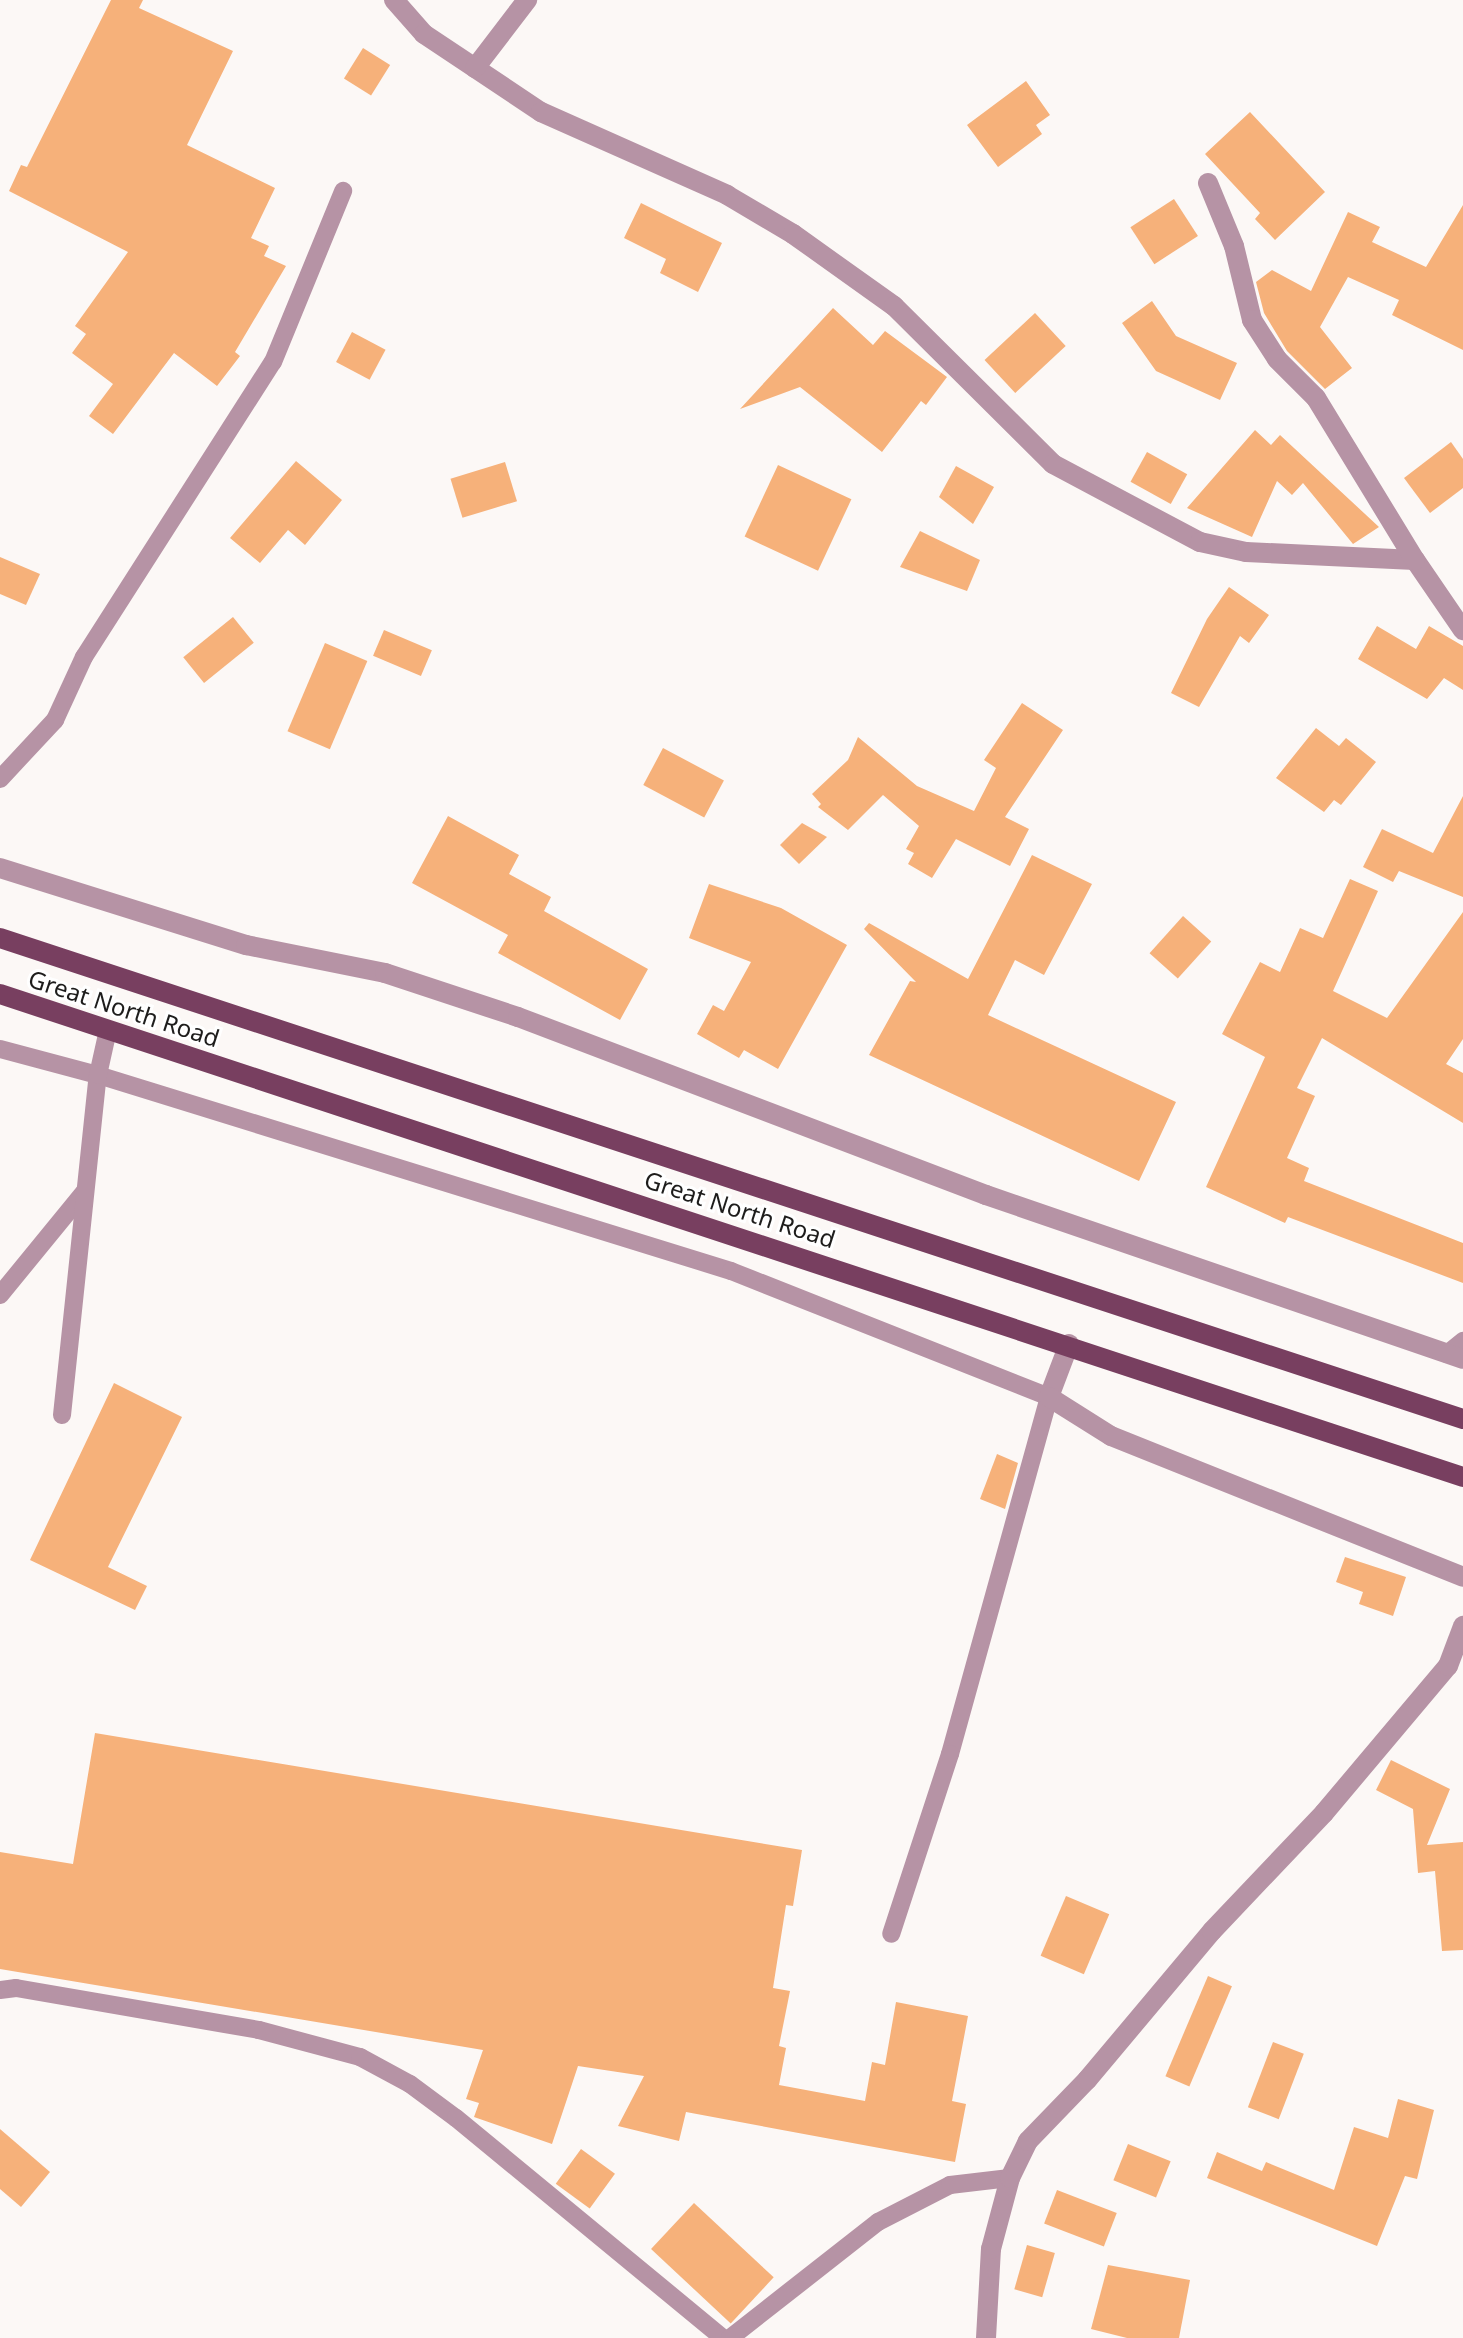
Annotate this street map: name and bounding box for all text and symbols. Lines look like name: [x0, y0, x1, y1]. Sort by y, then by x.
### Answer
street label: Great North Road: [25, 964, 223, 1052]
street label: Great North Road: [641, 1165, 839, 1253]

